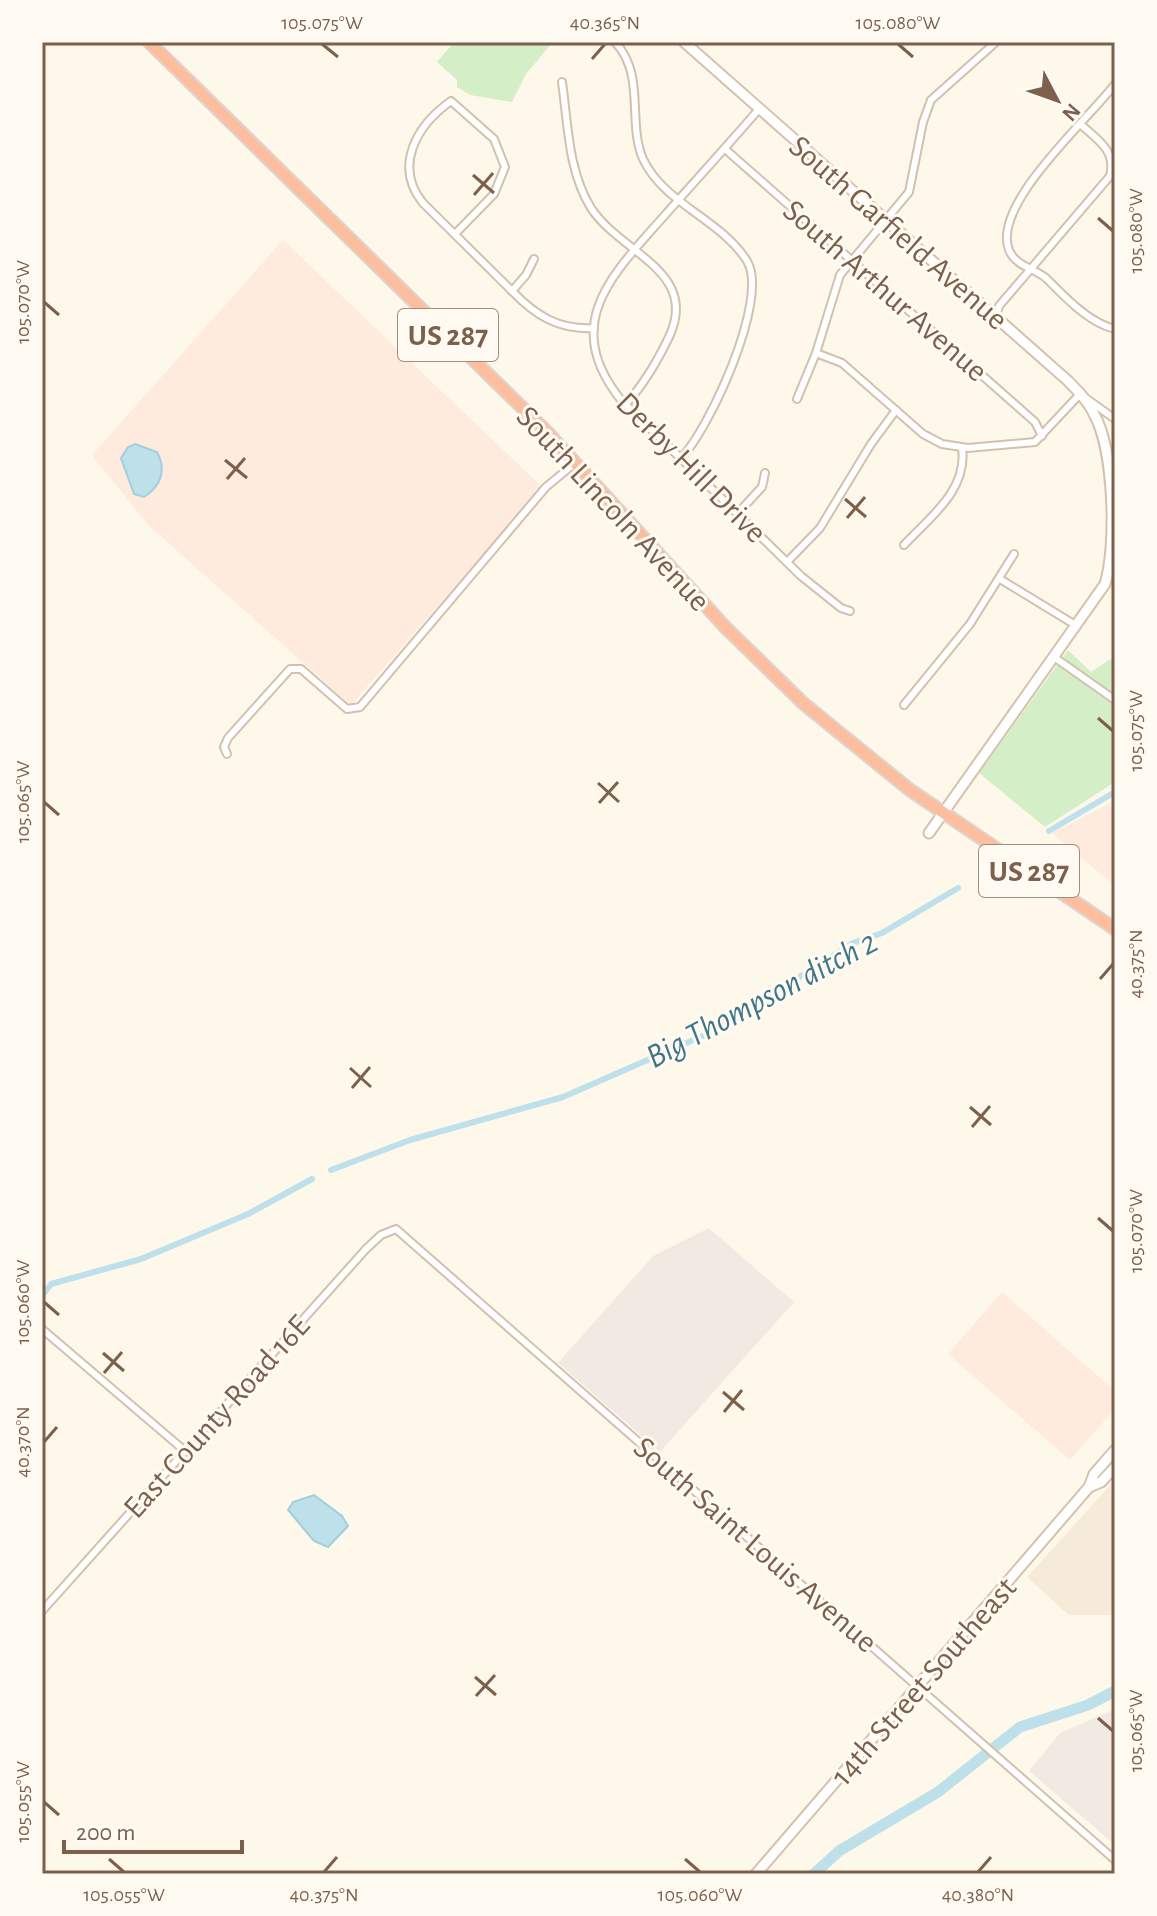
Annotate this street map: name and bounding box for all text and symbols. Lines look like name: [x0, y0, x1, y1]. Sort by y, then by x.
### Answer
text: 105.075°W: [281, 13, 363, 33]
text: 40.365°N: [570, 13, 640, 33]
text: 105.080°W: [856, 13, 941, 33]
north arrow: [1017, 60, 1097, 140]
text: N: [1058, 99, 1085, 125]
street label: South Garfield Avenue: [783, 130, 1014, 336]
text: 105.080°W: [1126, 188, 1146, 273]
street label: South Arthur Avenue: [777, 194, 994, 388]
text: 105.070°W: [13, 260, 33, 344]
road number: US 287: [398, 309, 498, 361]
street label: Derby Hill Drive: [610, 386, 773, 549]
street label: South Lincoln Avenue: [510, 400, 716, 617]
text: 105.075°W: [1126, 690, 1146, 772]
text: 105.065°W: [13, 761, 33, 843]
road number: US 287: [979, 845, 1079, 897]
water label: Big Thompson ditch 2: [641, 925, 883, 1075]
text: 40.375°N: [1126, 929, 1146, 999]
text: 105.070°W: [1126, 1189, 1146, 1273]
text: 105.060°W: [13, 1259, 33, 1344]
street label: East County Road 16E: [118, 1309, 316, 1524]
text: 40.370°N: [13, 1406, 33, 1478]
street label: South Saint Louis Avenue: [628, 1431, 883, 1659]
street label: 14th Street Southeast: [825, 1572, 1022, 1792]
text: 105.065°W: [1126, 1690, 1146, 1772]
text: 105.055°W: [13, 1761, 33, 1843]
scale bar: [64, 1804, 242, 1854]
text: 200 m: [76, 1821, 135, 1845]
text: 105.055°W: [83, 1885, 165, 1905]
text: 40.375°N: [289, 1885, 359, 1905]
text: 105.060°W: [658, 1885, 743, 1905]
text: 40.380°N: [942, 1885, 1014, 1905]

